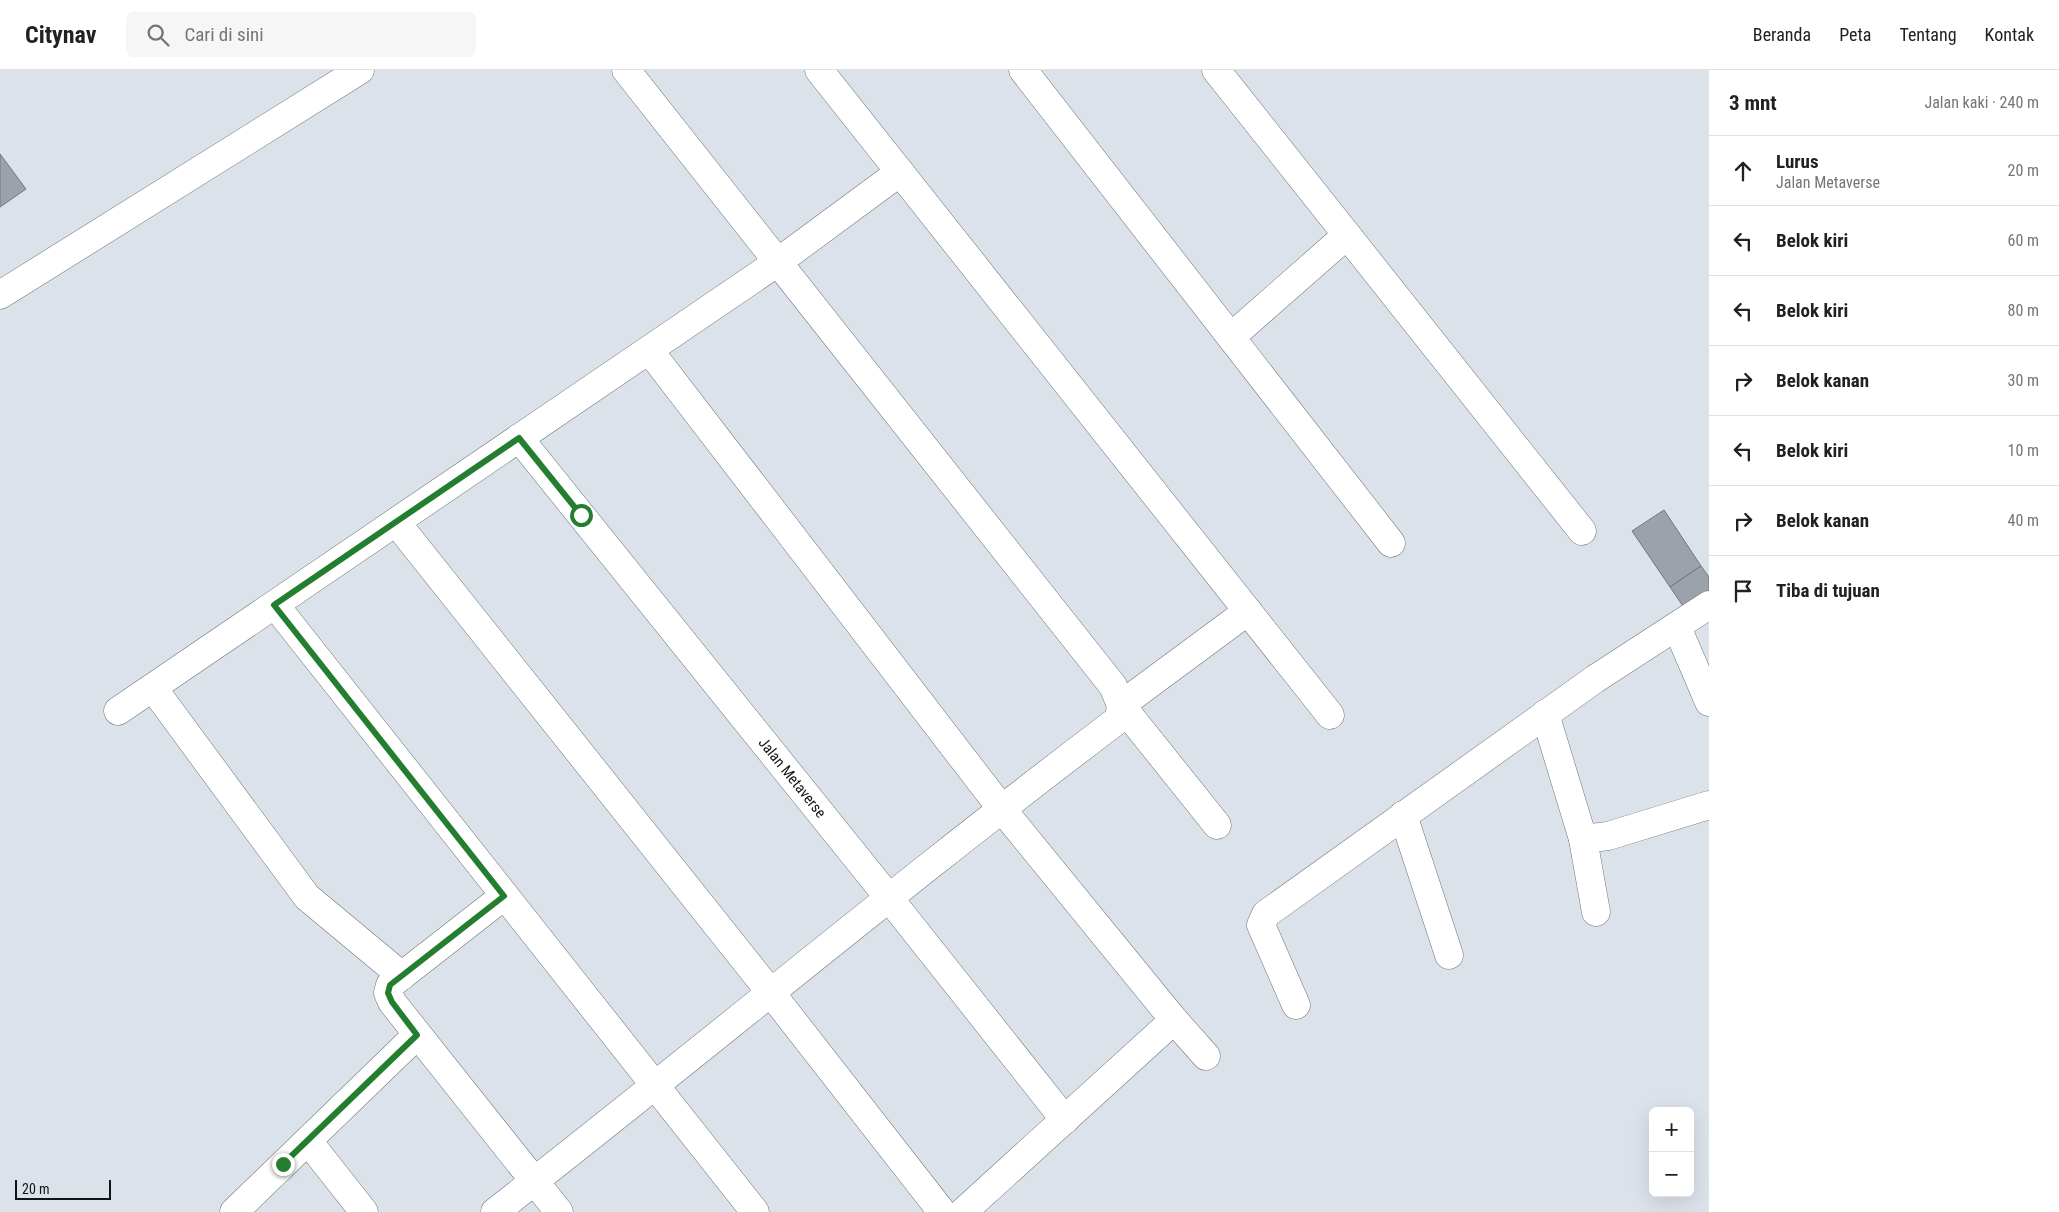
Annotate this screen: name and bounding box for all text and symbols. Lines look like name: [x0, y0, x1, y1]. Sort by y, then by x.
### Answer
search box: [126, 12, 476, 57]
text: Citynav: [25, 21, 96, 49]
icon: search: [144, 21, 172, 49]
text: Cari di sini: [184, 23, 264, 46]
text: Beranda: [1753, 24, 1811, 45]
text: Peta: [1839, 24, 1871, 45]
text: Tentang: [1899, 24, 1957, 45]
text: Kontak: [1985, 24, 2034, 45]
text: 3 mnt: [1729, 91, 1777, 115]
text: Jalan kaki · 240 m: [1924, 93, 2039, 112]
text: Lurus: [1776, 150, 1819, 173]
icon: ahead: [1729, 157, 1757, 185]
text: 20 m: [2007, 161, 2039, 180]
text: Jalan Metaverse: [1776, 173, 1880, 192]
icon: left: [1729, 227, 1757, 255]
text: Belok kiri: [1776, 229, 1848, 252]
text: 60 m: [2007, 231, 2039, 250]
icon: left: [1729, 297, 1757, 325]
text: Belok kiri: [1776, 299, 1848, 322]
text: 80 m: [2007, 301, 2039, 320]
icon: right: [1729, 367, 1757, 395]
text: Belok kanan: [1776, 369, 1869, 392]
text: 30 m: [2007, 371, 2039, 390]
icon: left: [1729, 437, 1757, 465]
text: Belok kiri: [1776, 439, 1848, 462]
text: 10 m: [2007, 441, 2039, 460]
route start: [570, 504, 593, 527]
icon: right: [1729, 507, 1757, 535]
text: Belok kanan: [1776, 509, 1869, 532]
text: 40 m: [2007, 511, 2039, 530]
icon: arrive: [1729, 577, 1757, 605]
text: Tiba di tujuan: [1776, 579, 1880, 602]
street label: Jalan Metaverse: [755, 734, 830, 821]
map controls: [1649, 1107, 1694, 1197]
button: +: [1649, 1107, 1694, 1152]
button: −: [1649, 1152, 1694, 1197]
route end: [272, 1153, 295, 1176]
scale bar: [15, 1177, 111, 1200]
text: 20 m: [22, 1181, 50, 1197]

